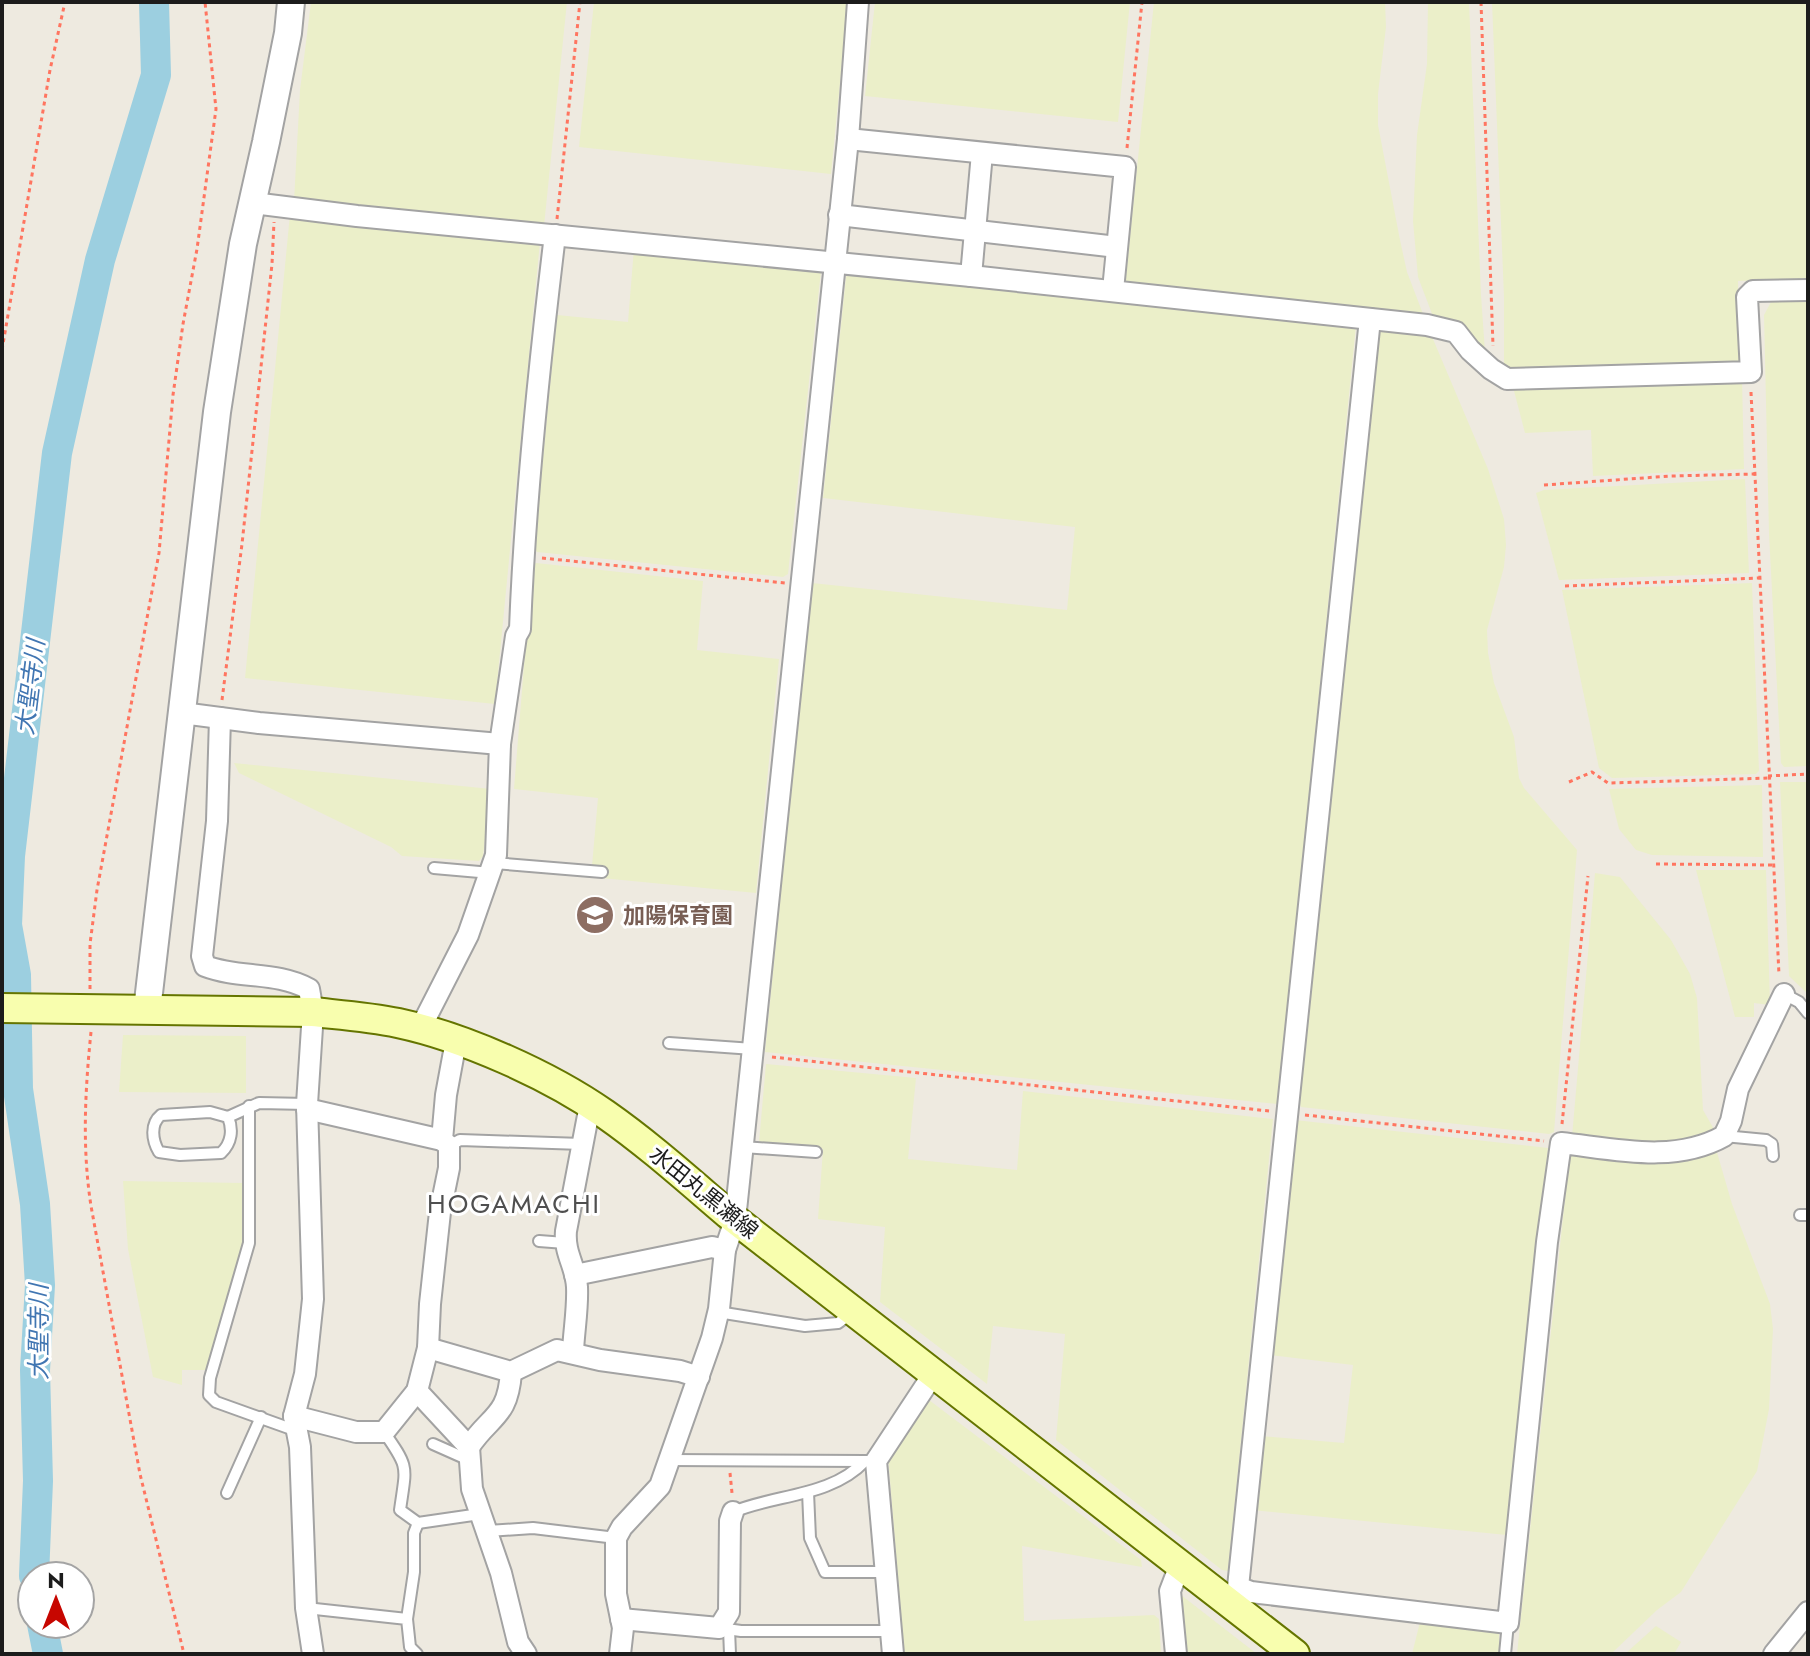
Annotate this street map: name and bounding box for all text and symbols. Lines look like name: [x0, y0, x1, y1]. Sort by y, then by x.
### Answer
water label: 大聖寺川: [7, 634, 54, 737]
school or university icon: 加陽保育園: [574, 894, 616, 936]
place label: 加陽保育園: [623, 899, 733, 931]
street label: 水田丸黒瀬線: [643, 1138, 765, 1246]
district label: HOGAMACHI: [427, 1185, 601, 1223]
water label: 大聖寺川: [21, 1281, 56, 1380]
north arrow: [16, 1560, 96, 1640]
text: N: [47, 1564, 65, 1596]

